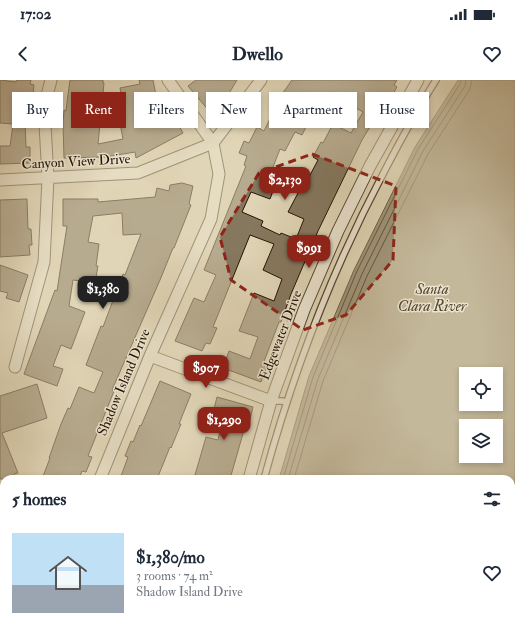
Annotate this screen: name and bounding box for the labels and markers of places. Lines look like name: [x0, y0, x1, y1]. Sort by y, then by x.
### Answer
pin: $2,130: [252, 167, 318, 201]
pin: $991: [285, 235, 333, 269]
pin: $1,380: [70, 276, 136, 310]
pin: $907: [182, 355, 230, 389]
pin: $1,290: [191, 407, 257, 441]

